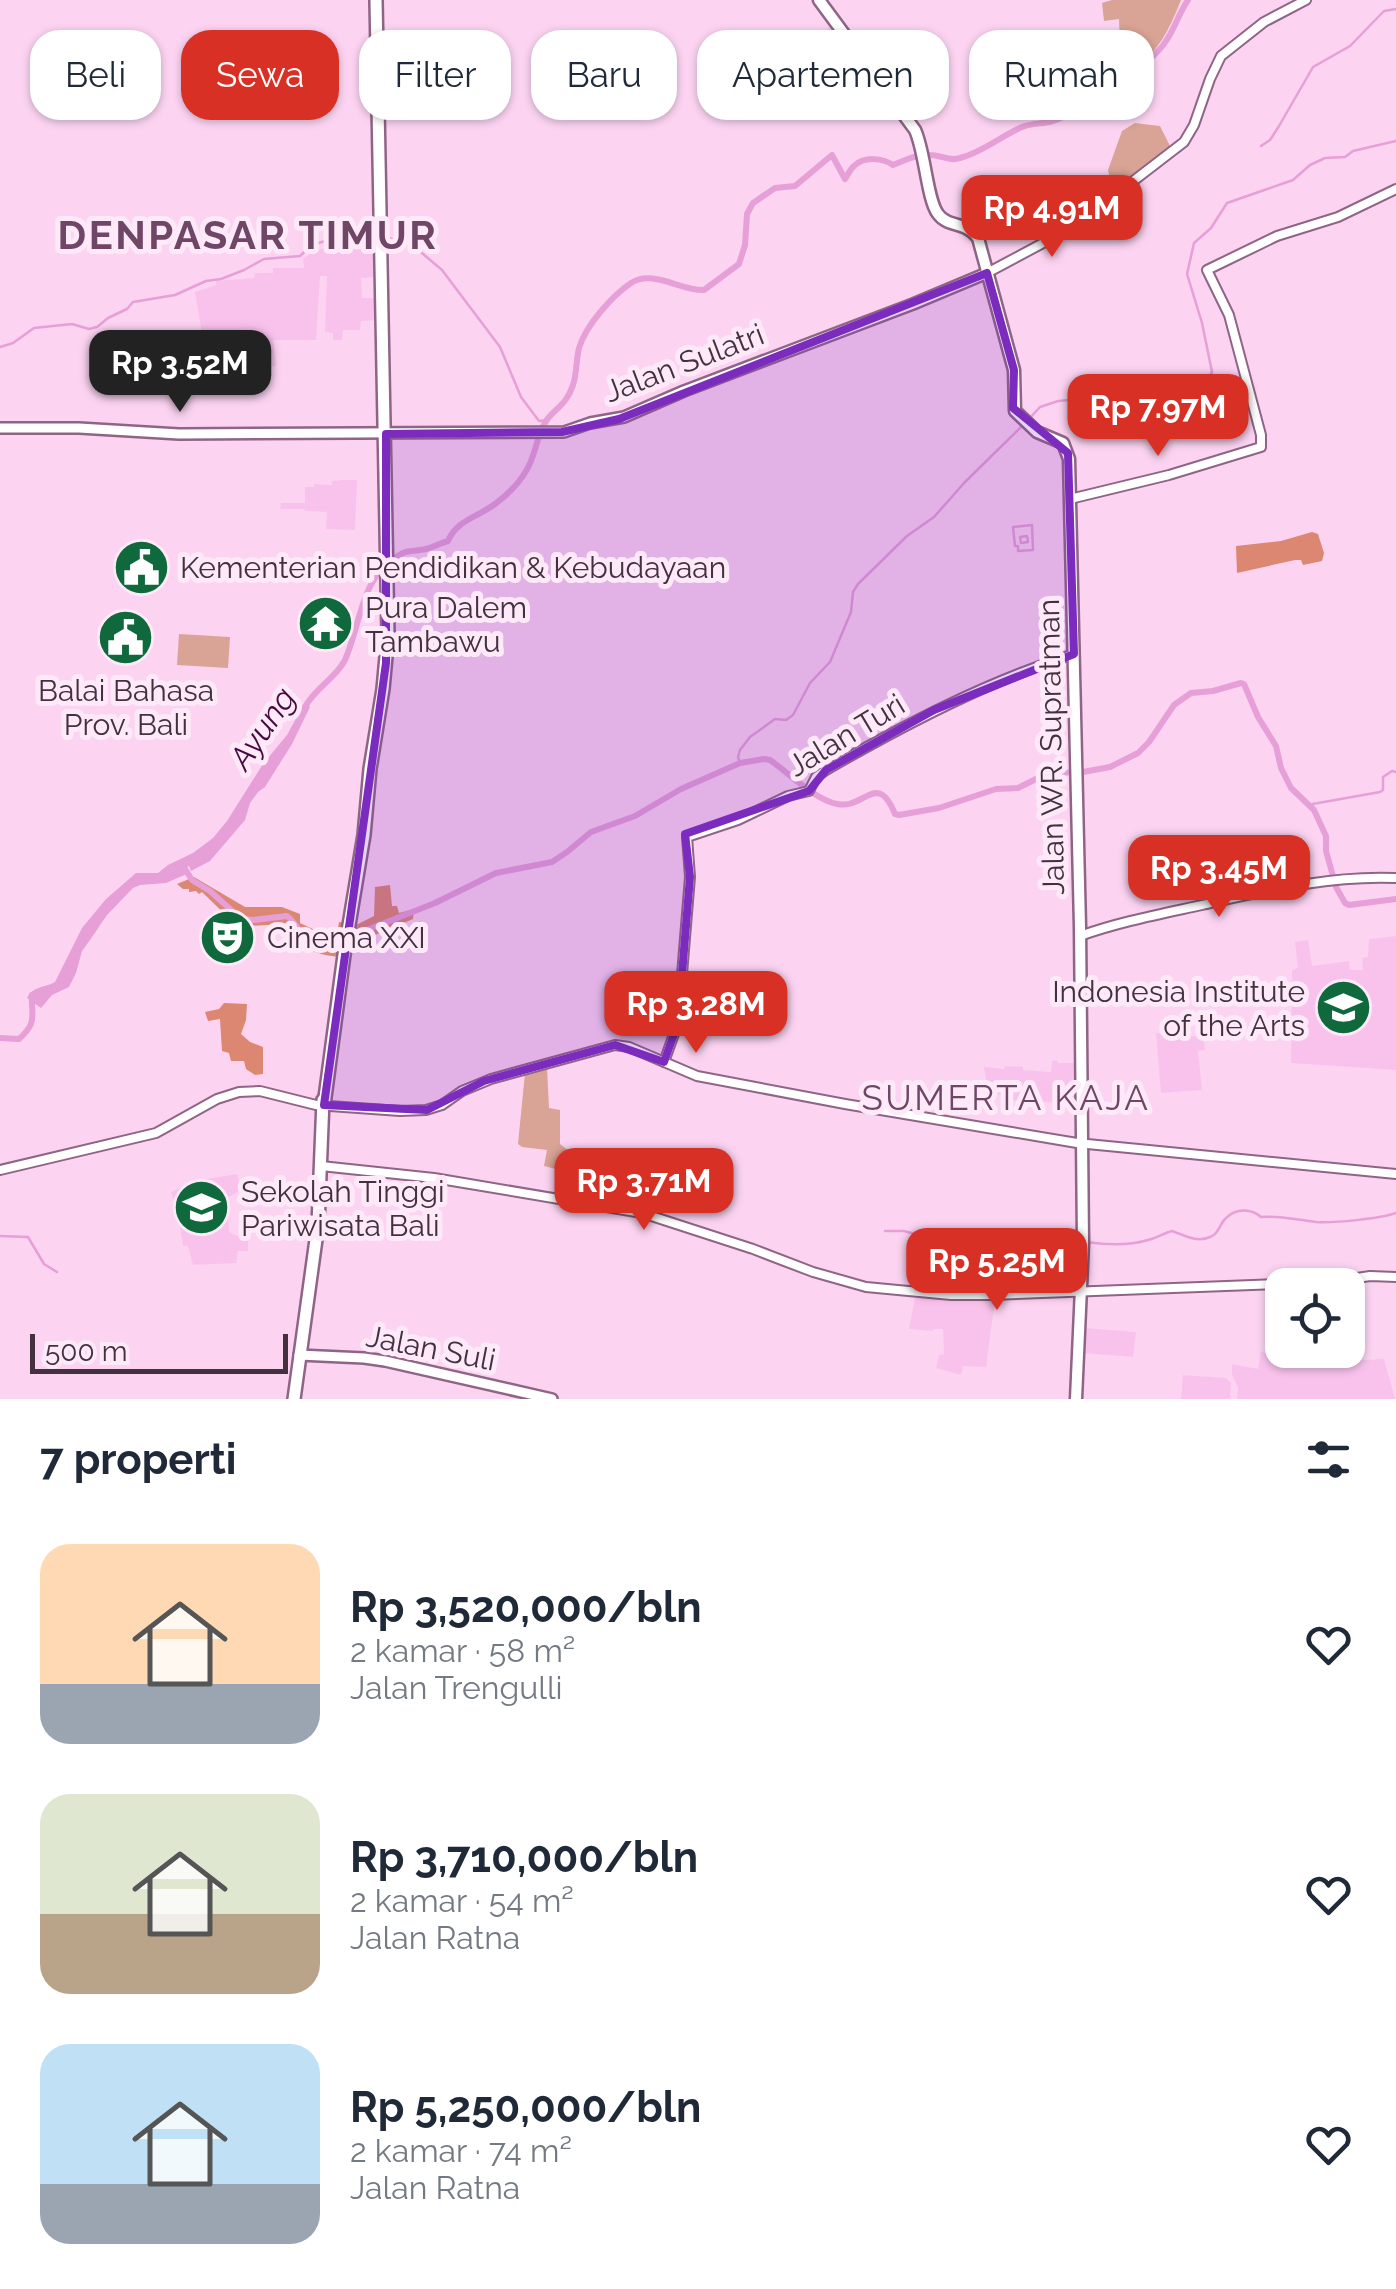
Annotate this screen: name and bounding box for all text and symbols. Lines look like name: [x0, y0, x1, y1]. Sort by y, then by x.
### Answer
chip: Beli: [30, 30, 161, 120]
chip: Sewa: [181, 30, 339, 120]
chip: Filter: [359, 30, 511, 120]
chip: Baru: [531, 30, 677, 120]
chip: Apartemen: [697, 30, 949, 120]
chip: Rumah: [969, 30, 1154, 120]
pin: Rp 4.91M: [949, 175, 1155, 260]
text: Rp 4.91M: [984, 189, 1120, 226]
district label: DENPASAR TIMUR: [58, 211, 438, 258]
street label: Jalan Sulatri: [599, 317, 769, 409]
pin: Rp 3.52M: [77, 330, 283, 415]
text: Rp 3.52M: [111, 344, 249, 381]
pin: Rp 7.97M: [1055, 374, 1261, 459]
text: Rp 7.97M: [1090, 388, 1226, 425]
public building icon: Kementerian Pendidikan & Kebudayaan: [111, 537, 171, 597]
place label: Kementerian Pendidikan & Kebudayaan: [180, 550, 726, 585]
place label: Pura Dalem Tambawu: [365, 590, 527, 659]
temple icon: Pura Dalem Tambawu: [296, 594, 356, 654]
street label: Jalan WR. Supratman: [1031, 599, 1071, 895]
public building icon: Balai Bahasa Prov. Bali: [96, 607, 156, 667]
place label: Balai Bahasa Prov. Bali: [38, 673, 214, 742]
water label: Ayung: [220, 680, 303, 777]
street label: Jalan Turi: [781, 687, 911, 783]
pin: Rp 3.45M: [1116, 835, 1322, 920]
text: Rp 3.45M: [1150, 849, 1288, 886]
theatre icon: Cinema XXI: [198, 907, 258, 967]
place label: Cinema XXI: [267, 920, 426, 955]
pin: Rp 3.28M: [593, 971, 799, 1056]
place label: Indonesia Institute of the Arts: [1052, 974, 1305, 1043]
school or university icon: Indonesia Institute of the Arts: [1314, 978, 1374, 1038]
text: Rp 3.28M: [626, 985, 766, 1022]
district label: SUMERTA KAJA: [862, 1077, 1150, 1118]
pin: Rp 3.71M: [541, 1148, 747, 1233]
text: Rp 3.71M: [577, 1162, 711, 1199]
place label: Sekolah Tinggi Pariwisata Bali: [241, 1174, 444, 1243]
school or university icon: Sekolah Tinggi Pariwisata Bali: [172, 1178, 232, 1238]
pin: Rp 5.25M: [894, 1228, 1100, 1313]
text: Rp 5.25M: [928, 1242, 1066, 1279]
map controls: [1265, 1268, 1365, 1368]
button: locate: [1265, 1268, 1365, 1368]
street label: Jalan Suli: [363, 1318, 499, 1378]
scale bar: [30, 1329, 288, 1374]
text: 500 m: [45, 1335, 127, 1368]
icon: filters: [1301, 1432, 1356, 1487]
text: 7 properti: [40, 1435, 237, 1484]
text: Rp 3,520,000/bln: [350, 1583, 702, 1632]
icon: home: [120, 1584, 240, 1704]
icon: heart: [1301, 1617, 1356, 1672]
text: 2 kamar · 58 m²: [350, 1632, 575, 1669]
text: Jalan Trengulli: [350, 1669, 563, 1706]
text: Rp 3,710,000/bln: [350, 1833, 698, 1882]
icon: home: [120, 1834, 240, 1954]
icon: heart: [1301, 1867, 1356, 1922]
text: 2 kamar · 54 m²: [350, 1882, 574, 1919]
text: Jalan Ratna: [350, 1919, 520, 1956]
text: Rp 5,250,000/bln: [350, 2083, 701, 2132]
icon: home: [120, 2084, 240, 2204]
icon: heart: [1301, 2117, 1356, 2172]
text: 2 kamar · 74 m²: [350, 2132, 572, 2169]
text: Jalan Ratna: [350, 2169, 520, 2206]

